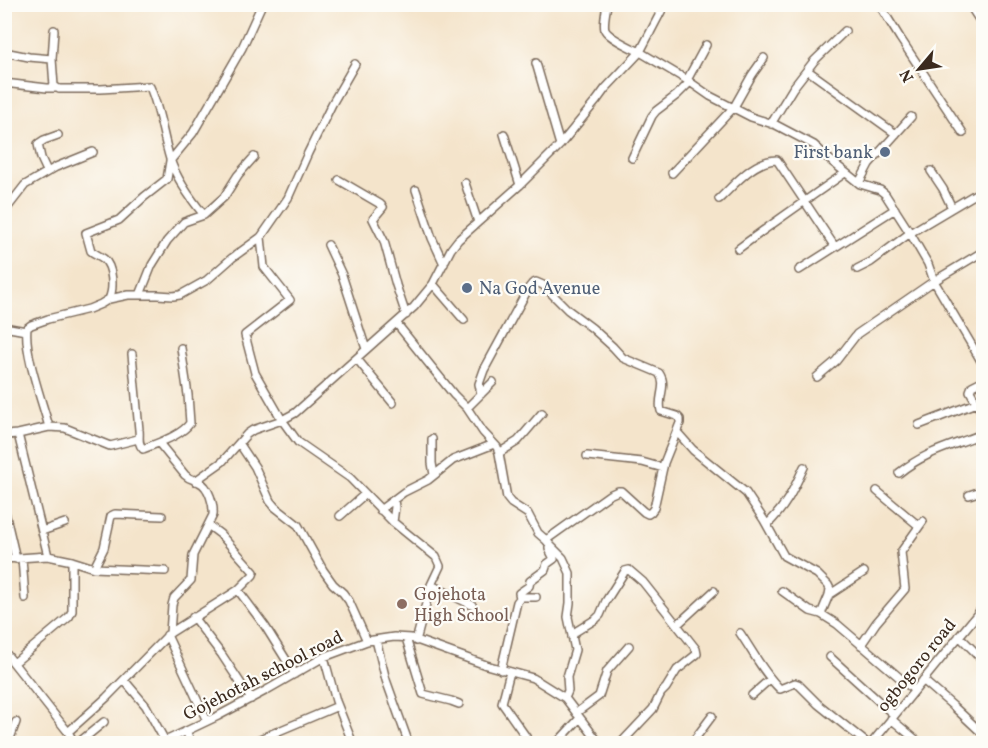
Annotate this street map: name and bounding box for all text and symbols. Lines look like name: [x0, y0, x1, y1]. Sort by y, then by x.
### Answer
north arrow: [889, 39, 949, 99]
text: N: [895, 65, 920, 86]
place label: First bank: [793, 141, 873, 166]
marker: First bank: [878, 145, 892, 159]
place label: Na God Avenue: [479, 277, 600, 302]
marker: Na God Avenue: [460, 281, 474, 295]
place label: Gojehota High School: [414, 583, 509, 629]
marker: Gojehota High School: [395, 597, 409, 611]
street label: ogbogoro road: [872, 614, 963, 718]
street label: Gojehotah school road: [179, 625, 348, 728]

